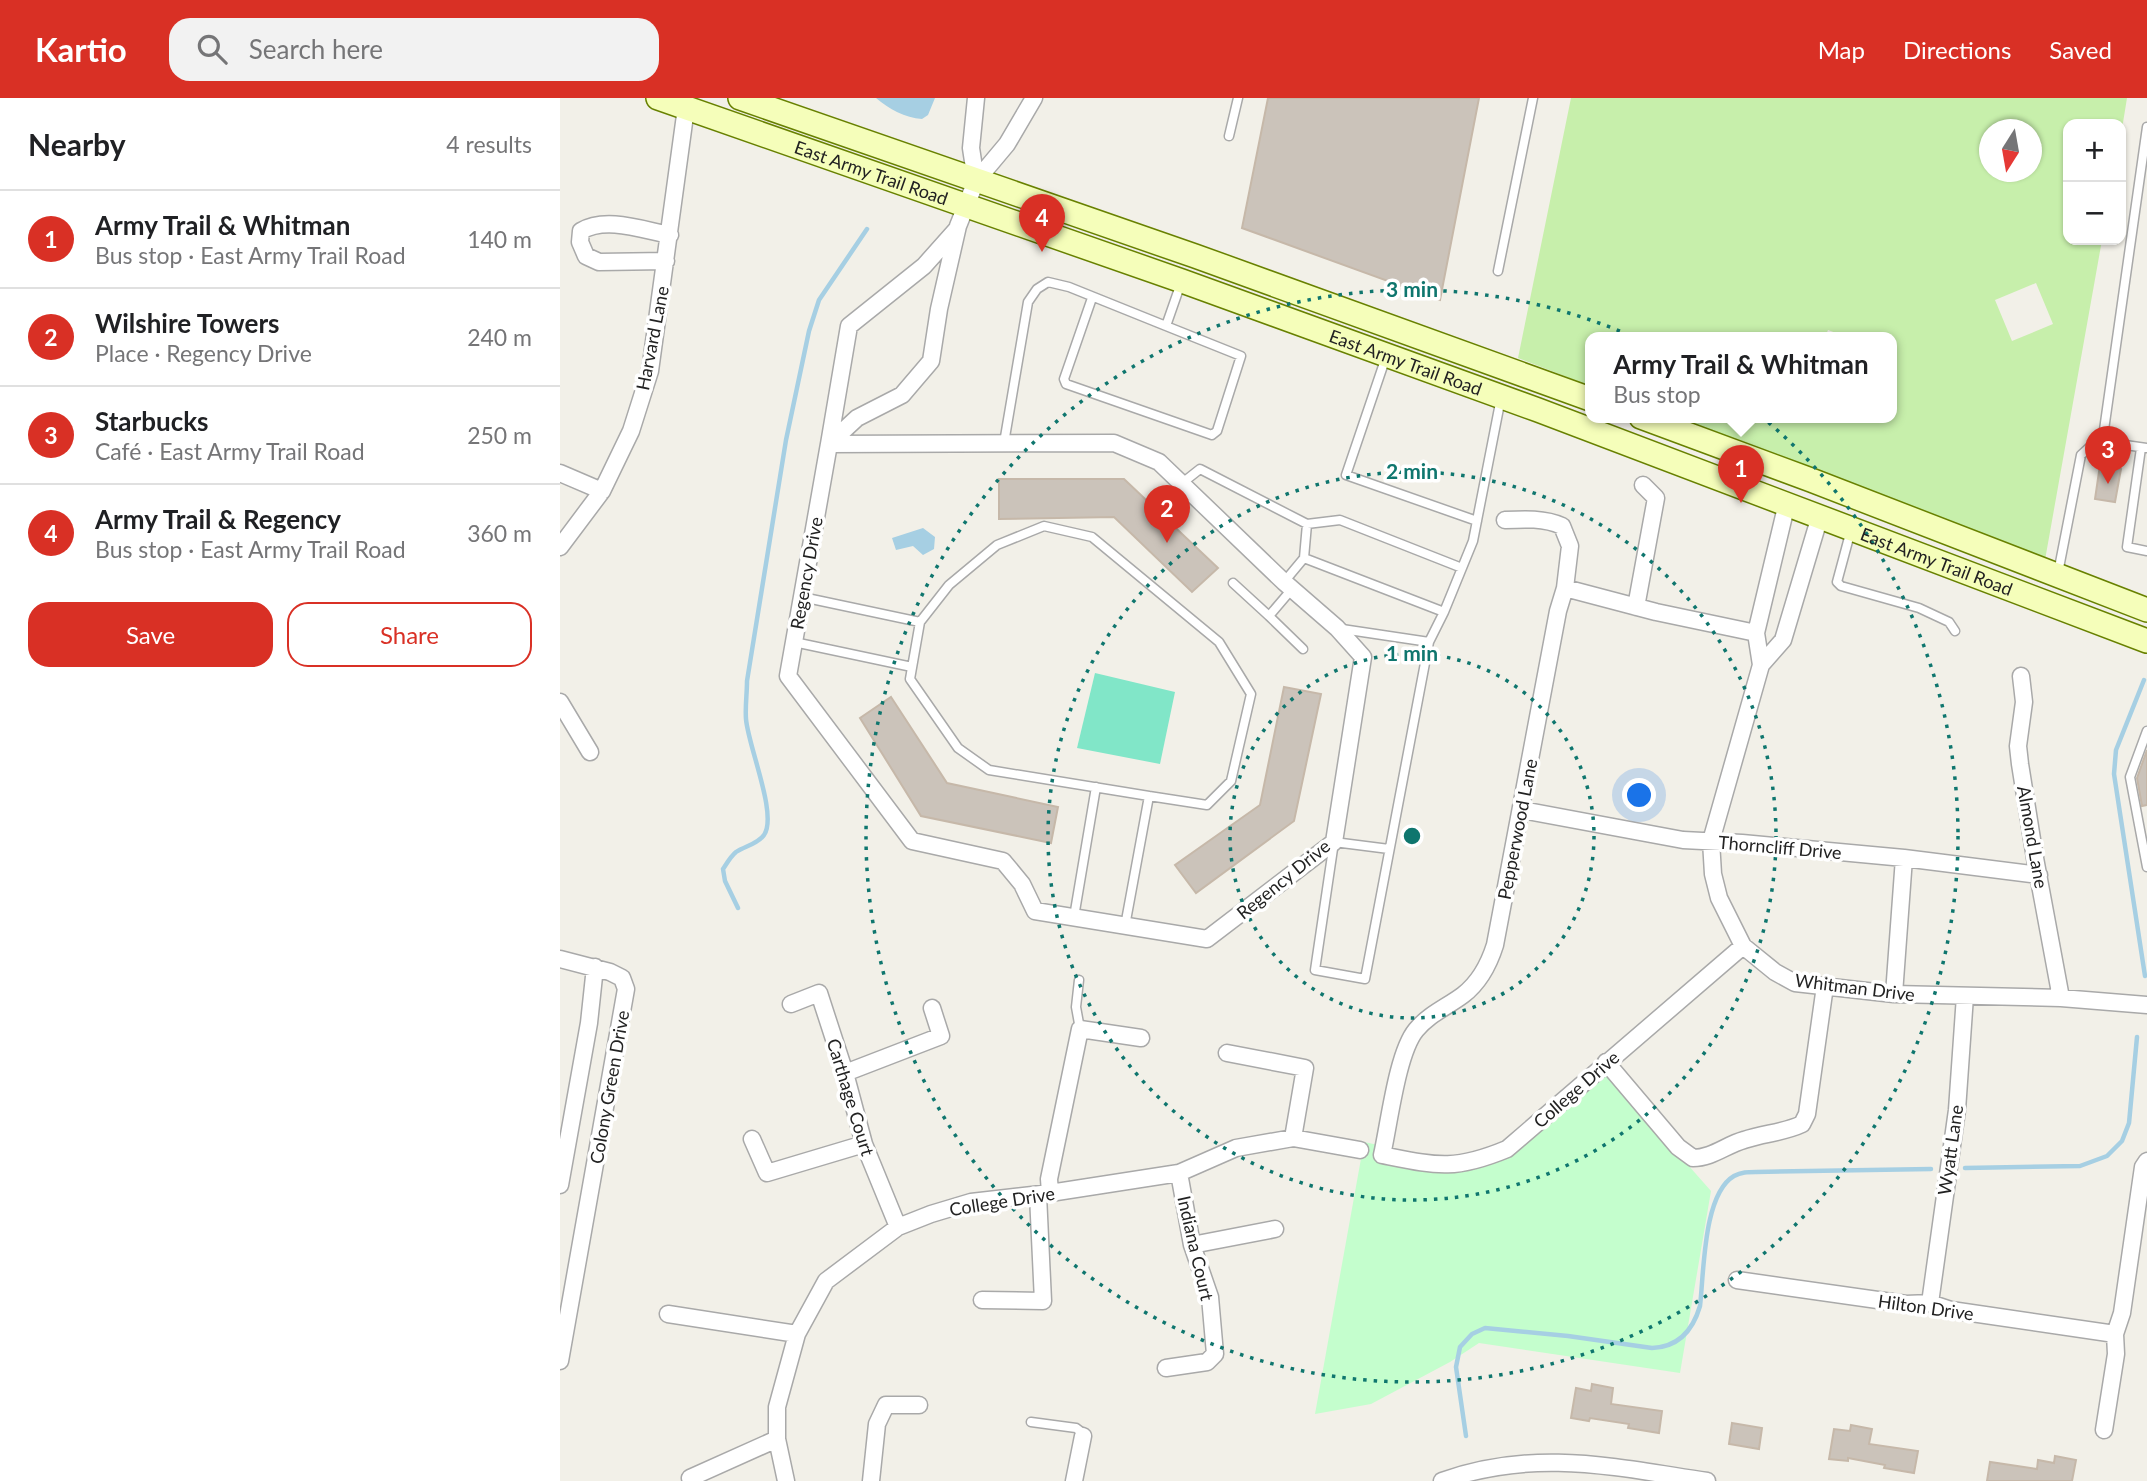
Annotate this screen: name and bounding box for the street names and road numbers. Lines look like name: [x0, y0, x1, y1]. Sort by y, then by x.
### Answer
street label: East Army Trail Road: [792, 136, 951, 209]
street label: Harvard Lane: [631, 284, 673, 392]
street label: East Army Trail Road: [1326, 324, 1485, 400]
street label: Regency Drive: [785, 515, 827, 631]
street label: East Army Trail Road: [1857, 522, 2016, 600]
street label: Pepperwood Lane: [1493, 757, 1541, 901]
street label: Almond Lane: [2013, 784, 2053, 890]
street label: Thorncliff Drive: [1717, 831, 1843, 863]
street label: Regency Drive: [1232, 835, 1334, 923]
street label: Whitman Drive: [1794, 969, 1916, 1005]
street label: Colony Green Drive: [585, 1009, 633, 1165]
street label: Carthage Court: [823, 1036, 879, 1159]
street label: College Drive: [1529, 1046, 1623, 1132]
street label: Wyatt Lane: [1933, 1103, 1967, 1197]
street label: College Drive: [948, 1182, 1056, 1220]
street label: Indiana Court: [1173, 1193, 1219, 1303]
street label: Hilton Drive: [1877, 1289, 1975, 1325]

